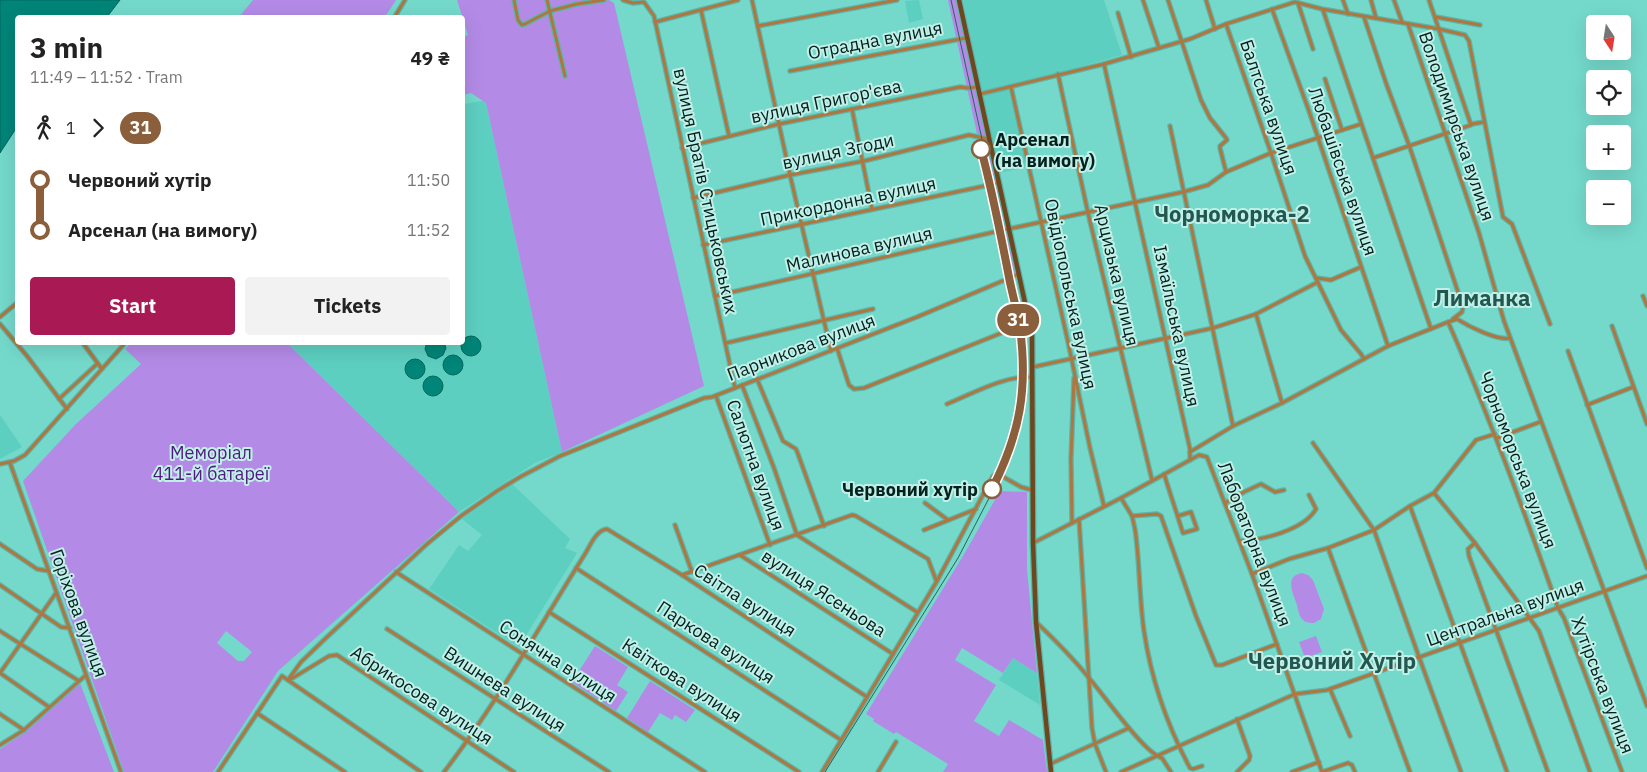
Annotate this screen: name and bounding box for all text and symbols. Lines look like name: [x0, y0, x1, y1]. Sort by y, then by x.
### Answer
north arrow: [1586, 15, 1631, 60]
map controls: [1586, 15, 1631, 225]
street label: Отрадна вулиця: [806, 16, 944, 64]
street label: Володимирська вулиця: [1414, 28, 1500, 224]
text: 3 min: [30, 29, 103, 66]
street label: Балтська вулиця: [1235, 36, 1303, 178]
text: 49 ₴: [410, 46, 450, 70]
street label: вулиця Братів Стицьковських: [669, 66, 743, 316]
text: 11:49 – 11:52 · Tram: [30, 67, 183, 87]
button: locate: [1586, 70, 1631, 115]
street label: вулиця Григор'єва: [749, 74, 904, 128]
street label: Любашівська вулиця: [1303, 84, 1383, 258]
icon: walk: [30, 114, 58, 142]
icon: forward: [84, 114, 112, 142]
text: 31: [130, 116, 151, 139]
text: 1: [66, 118, 76, 138]
button: +: [1586, 125, 1631, 170]
street label: вулиця Згоди: [780, 128, 896, 174]
place label: Арсенал (на вимогу): [995, 128, 1095, 172]
marker: Арсенал (на вимогу): [971, 139, 991, 159]
text: Червоний хутір: [68, 168, 212, 192]
text: 11:50: [407, 170, 450, 190]
street label: Прикордонна вулиця: [758, 171, 938, 231]
button: −: [1586, 180, 1631, 225]
street label: Овідіопольська вулиця: [1040, 197, 1102, 391]
district label: Чорноморка-2: [1154, 199, 1310, 228]
street label: Арцизька вулиця: [1089, 202, 1145, 348]
text: Арсенал (на вимогу): [68, 218, 257, 242]
text: 11:52: [407, 220, 450, 240]
street label: Малинова вулиця: [784, 221, 934, 277]
street label: Ізмаїльська вулиця: [1149, 243, 1205, 409]
button: Start: [30, 277, 235, 335]
button: Tickets: [245, 277, 450, 335]
district label: Лиманка: [1434, 283, 1530, 312]
line badge: 31: [996, 304, 1040, 336]
street label: Парникова вулиця: [724, 308, 878, 386]
text: 31: [1007, 308, 1029, 331]
street label: Чорноморська вулиця: [1474, 368, 1562, 552]
street label: Салютна вулиця: [722, 396, 790, 534]
park label: Меморіал 411-й батареї: [153, 441, 270, 485]
street label: Лабораторна вулиця: [1213, 458, 1297, 630]
place label: Червоний хутір: [842, 478, 978, 501]
marker: Червоний хутір: [982, 479, 1002, 499]
street label: вулиця Ясеньова: [757, 544, 891, 642]
street label: Горіхова вулиця: [45, 546, 113, 680]
street label: Світла вулиця: [689, 558, 801, 642]
street label: Центральна вулиця: [1423, 573, 1587, 651]
street label: Паркова вулиця: [653, 595, 779, 689]
street label: Хутірська вулиця: [1566, 613, 1640, 757]
street label: Сонячна вулиця: [495, 614, 621, 708]
street label: Квіткова вулиця: [618, 633, 746, 727]
street label: Абрикосова вулиця: [347, 640, 497, 750]
street label: Вишнева вулиця: [440, 641, 570, 737]
district label: Червоний Хутір: [1248, 646, 1416, 675]

